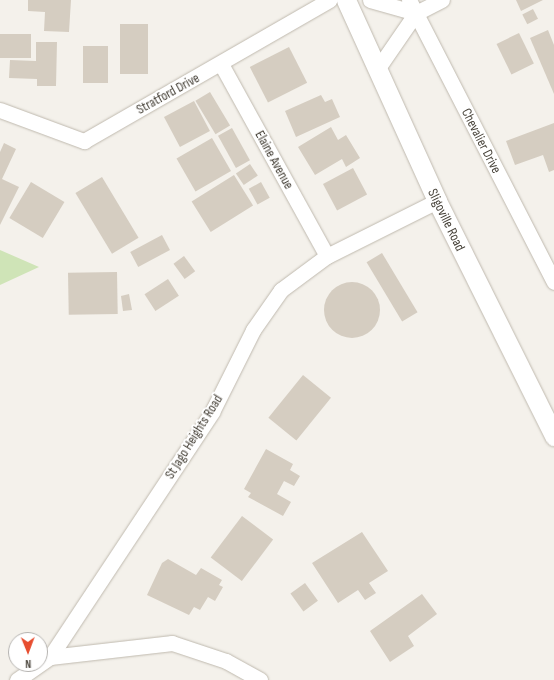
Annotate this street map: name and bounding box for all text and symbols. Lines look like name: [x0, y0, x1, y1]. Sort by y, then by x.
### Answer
street label: Stratford Drive: [133, 70, 203, 118]
street label: Chevalier Drive: [457, 106, 505, 176]
street label: Elaine Avenue: [251, 128, 297, 192]
street label: Sligoville Road: [424, 186, 468, 254]
street label: St Jago Heights Road: [161, 392, 227, 482]
north arrow: [8, 632, 48, 672]
text: N: [25, 657, 31, 670]

